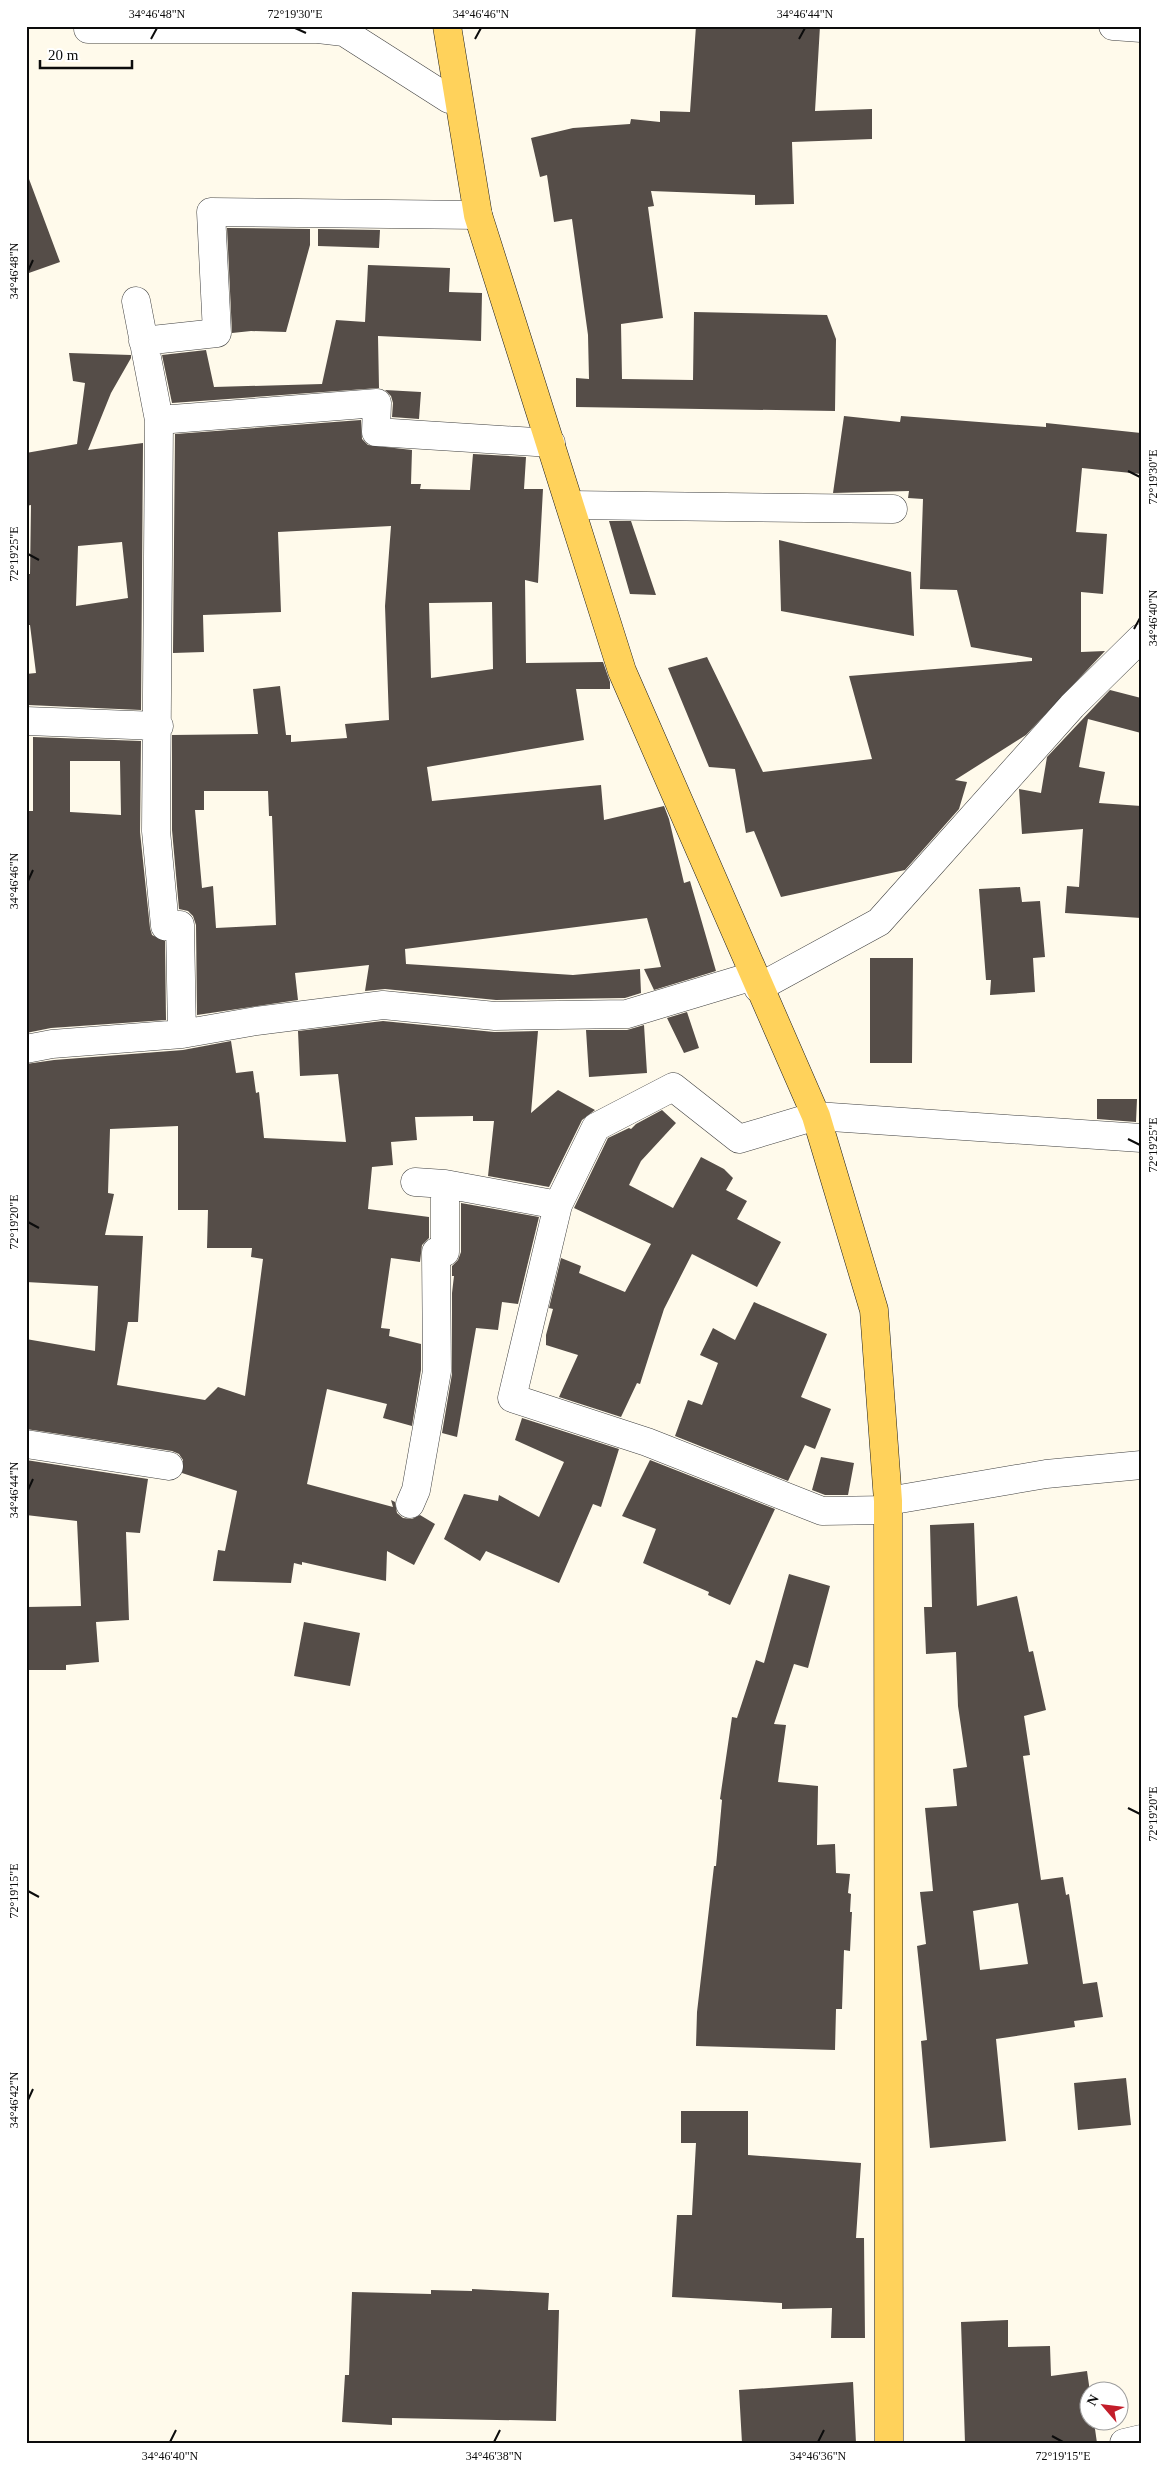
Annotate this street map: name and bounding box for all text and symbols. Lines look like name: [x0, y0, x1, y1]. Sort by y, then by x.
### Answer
text: 34°46'48"N: [129, 7, 186, 21]
text: 72°19'30"E: [267, 7, 323, 21]
text: 34°46'46"N: [453, 7, 510, 21]
text: 34°46'44"N: [777, 7, 834, 21]
scale bar: [40, 38, 132, 70]
text: 20 m: [48, 47, 79, 63]
text: 34°46'48"N: [7, 242, 21, 299]
text: 72°19'30"E: [1146, 449, 1160, 505]
text: 72°19'25"E: [7, 526, 21, 582]
text: 34°46'40"N: [1146, 589, 1160, 646]
text: 34°46'46"N: [7, 852, 21, 909]
text: 72°19'25"E: [1146, 1117, 1160, 1173]
text: 72°19'20"E: [7, 1194, 21, 1250]
text: 34°46'44"N: [7, 1461, 21, 1518]
text: 72°19'20"E: [1146, 1786, 1160, 1842]
text: 72°19'15"E: [7, 1863, 21, 1919]
text: 34°46'42"N: [7, 2071, 21, 2128]
north arrow: [1080, 2382, 1130, 2432]
text: N: [1084, 2392, 1102, 2408]
text: 34°46'40"N: [142, 2449, 199, 2463]
text: 34°46'38"N: [466, 2449, 523, 2463]
text: 34°46'36"N: [790, 2449, 847, 2463]
text: 72°19'15"E: [1035, 2449, 1091, 2463]

